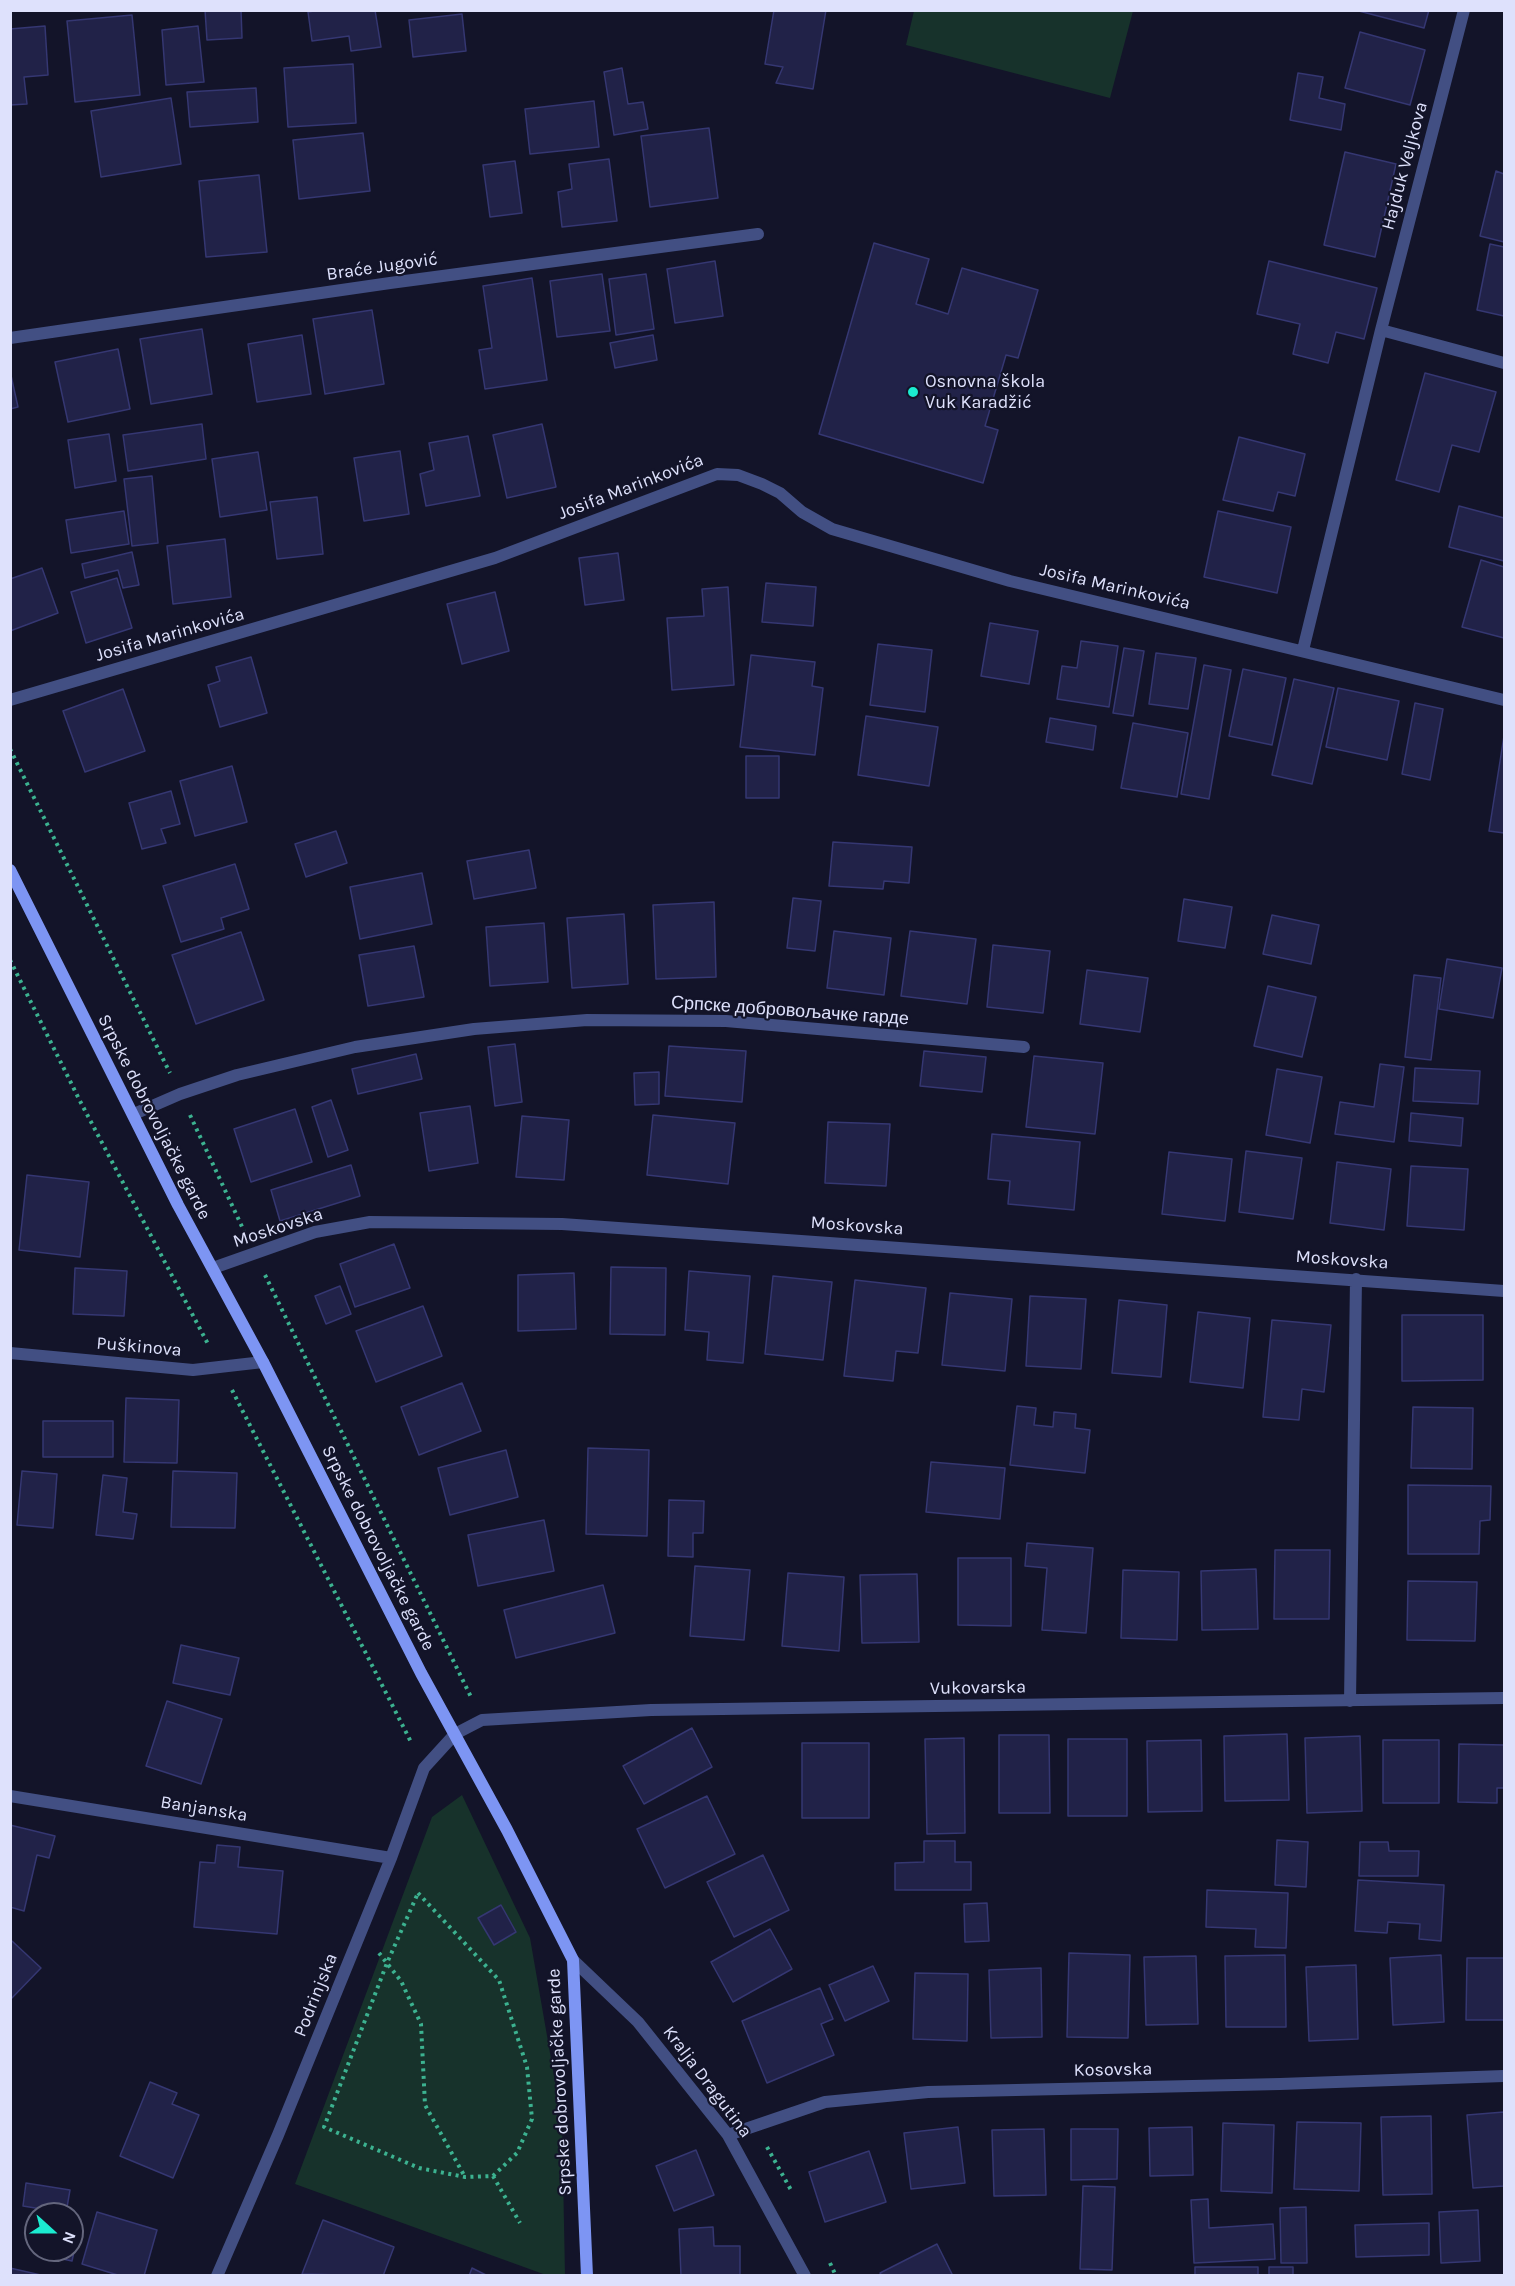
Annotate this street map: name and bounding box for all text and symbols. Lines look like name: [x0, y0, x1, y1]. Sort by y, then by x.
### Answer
street label: Hajduk Veljkova: [1377, 99, 1433, 233]
street label: Braće Jugović: [325, 248, 439, 286]
place label: Osnovna škola Vuk Karadžić: [925, 371, 1045, 413]
marker: Osnovna škola Vuk Karadžić: [906, 385, 920, 399]
street label: Josifa Marinkovića: [555, 449, 707, 525]
street label: Josifa Marinkovića: [1038, 559, 1192, 615]
street label: Josifa Marinkovića: [93, 603, 247, 667]
street label: Српске добровољачке гарде: [670, 992, 910, 1030]
street label: Srpske dobrovoljačke garde: [93, 1011, 215, 1223]
street label: Moskovska: [230, 1203, 326, 1253]
street label: Moskovska: [810, 1212, 904, 1240]
street label: Moskovska: [1295, 1246, 1389, 1274]
street label: Puškinova: [95, 1333, 183, 1361]
street label: Srpske dobrovoljačke garde: [317, 1442, 439, 1654]
street label: Vukovarska: [930, 1676, 1026, 1700]
street label: Banjanska: [159, 1791, 249, 1827]
street label: Podrinjska: [289, 1950, 343, 2040]
street label: Srpske dobrovoljačke garde: [543, 1968, 577, 2196]
street label: Kralja Dragutina: [658, 2022, 756, 2142]
street label: Kosovska: [1074, 2059, 1152, 2081]
north arrow: [24, 2202, 84, 2262]
text: N: [58, 2229, 80, 2247]

